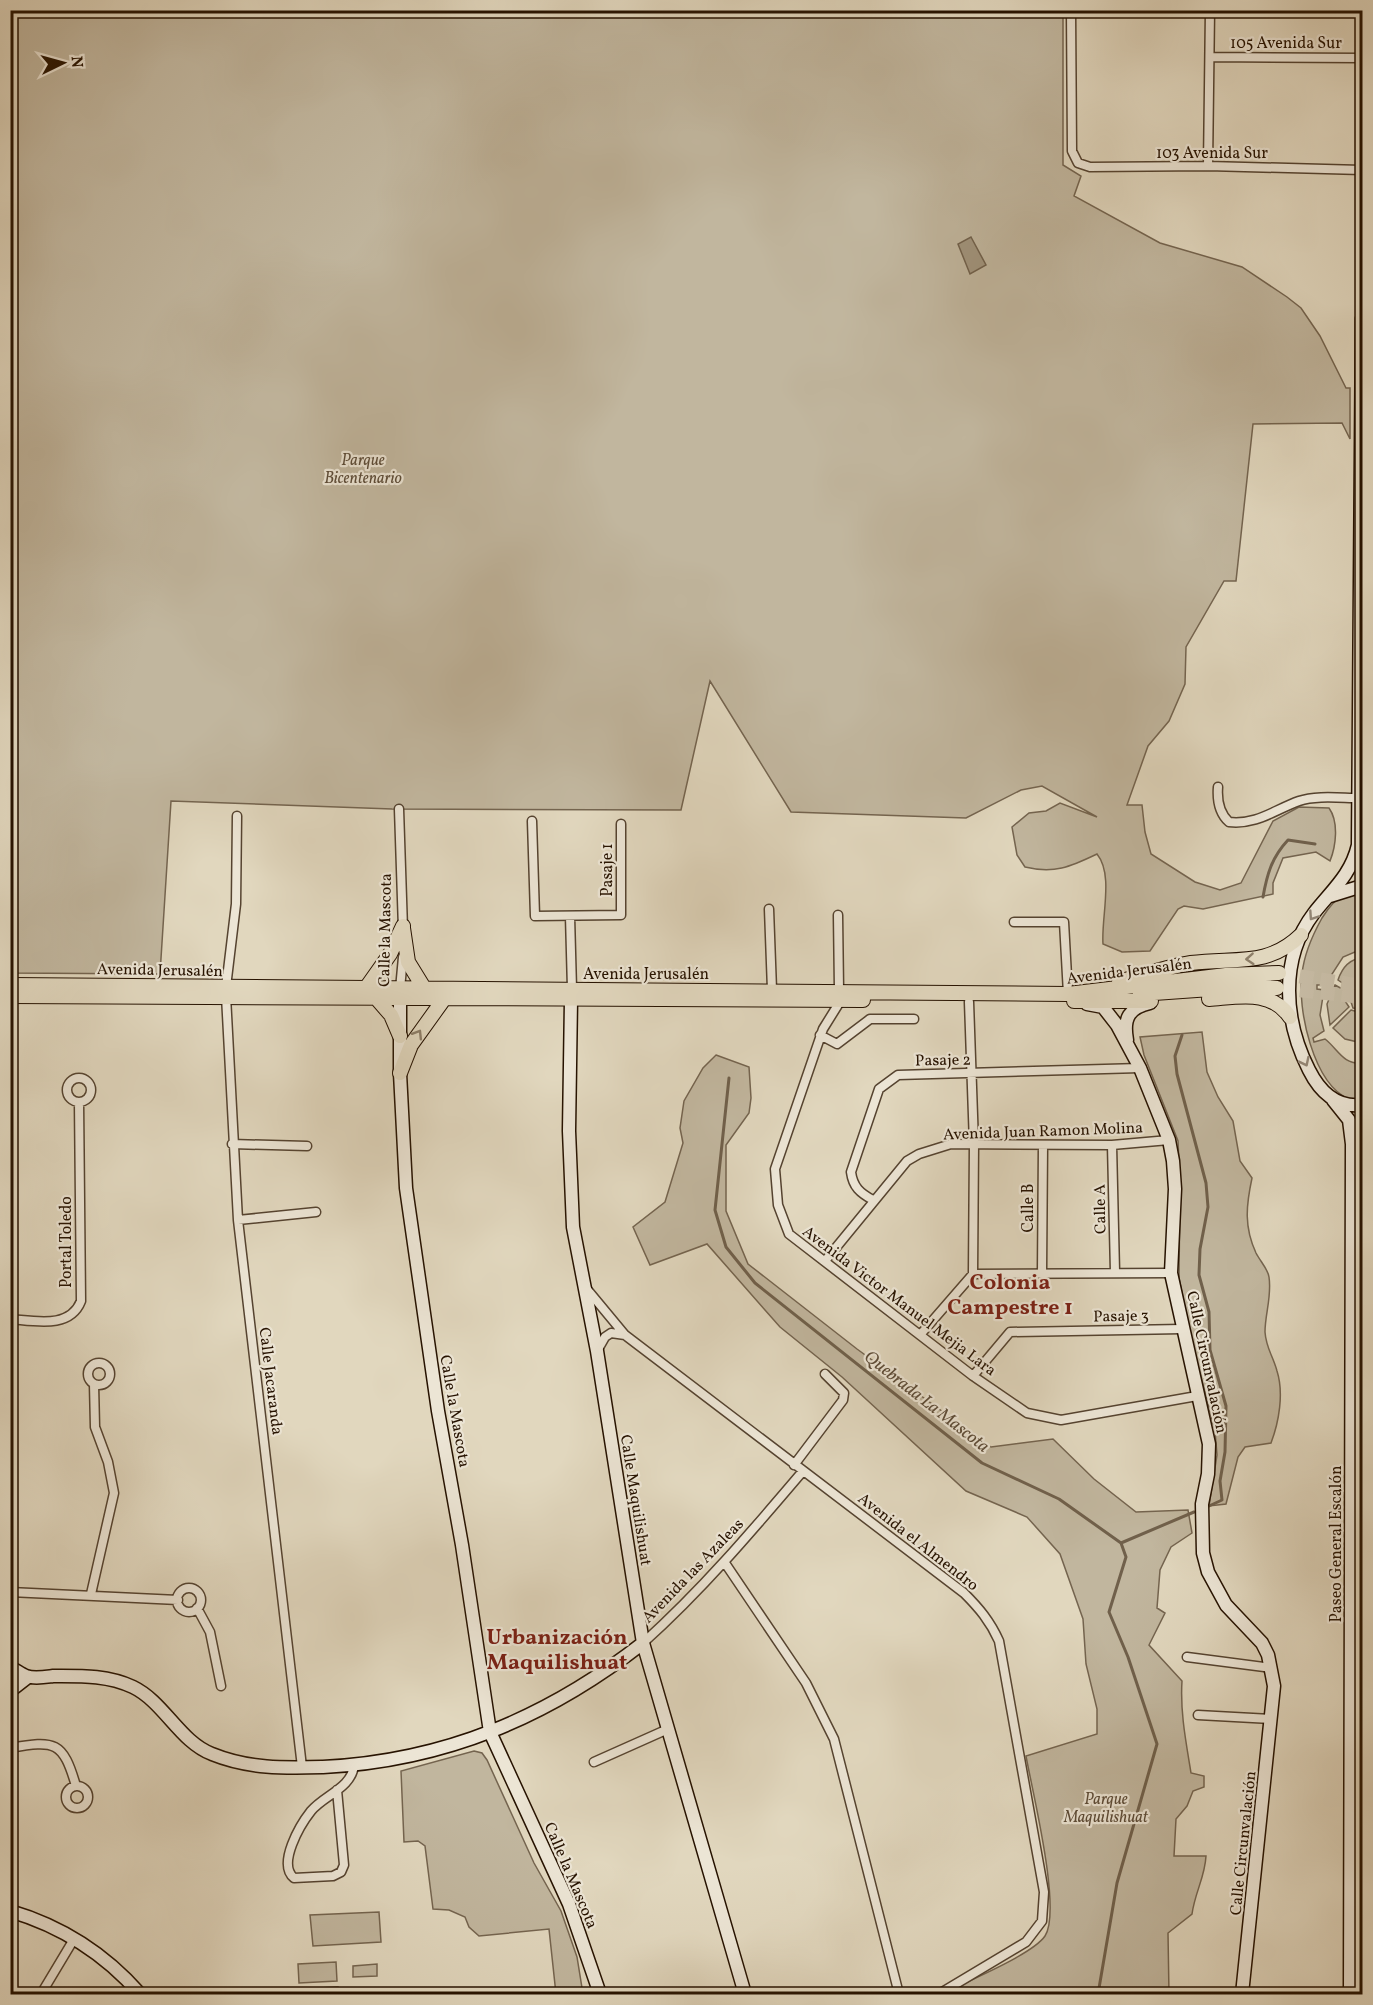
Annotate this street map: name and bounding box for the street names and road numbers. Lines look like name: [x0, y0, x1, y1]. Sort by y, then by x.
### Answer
street label: 105 Avenida Sur: [1230, 33, 1342, 55]
street label: 103 Avenida Sur: [1156, 143, 1268, 165]
street label: Pasaje 1: [597, 843, 619, 897]
street label: Calle la Mascota: [374, 873, 398, 987]
street label: Avenida Jerusalén: [1065, 953, 1193, 991]
street label: Avenida Jerusalén: [97, 959, 223, 983]
street label: Avenida Jerusalén: [583, 964, 709, 986]
street label: Pasaje 2: [915, 1050, 971, 1072]
street label: Avenida Juan Ramon Molina: [943, 1118, 1143, 1146]
street label: Calle B: [1018, 1184, 1040, 1232]
street label: Calle A: [1090, 1184, 1112, 1234]
street label: Portal Toledo: [56, 1196, 78, 1288]
street label: Avenida Victor Manuel Mejia Lara: [797, 1221, 1000, 1382]
street label: Calle Circunvalación: [1180, 1289, 1232, 1436]
street label: Pasaje 3: [1093, 1306, 1149, 1328]
street label: Calle Jacaranda: [252, 1326, 288, 1436]
street label: Calle la Mascota: [433, 1353, 475, 1469]
street label: Calle Maquilishuat: [614, 1433, 656, 1568]
street label: Paseo General Escalón: [1326, 1466, 1348, 1622]
street label: Avenida el Almendro: [853, 1488, 983, 1597]
street label: Avenida las Azaleas: [638, 1514, 749, 1629]
street label: Calle Circunvalación: [1225, 1770, 1263, 1916]
street label: Calle la Mascota: [538, 1819, 603, 1932]

